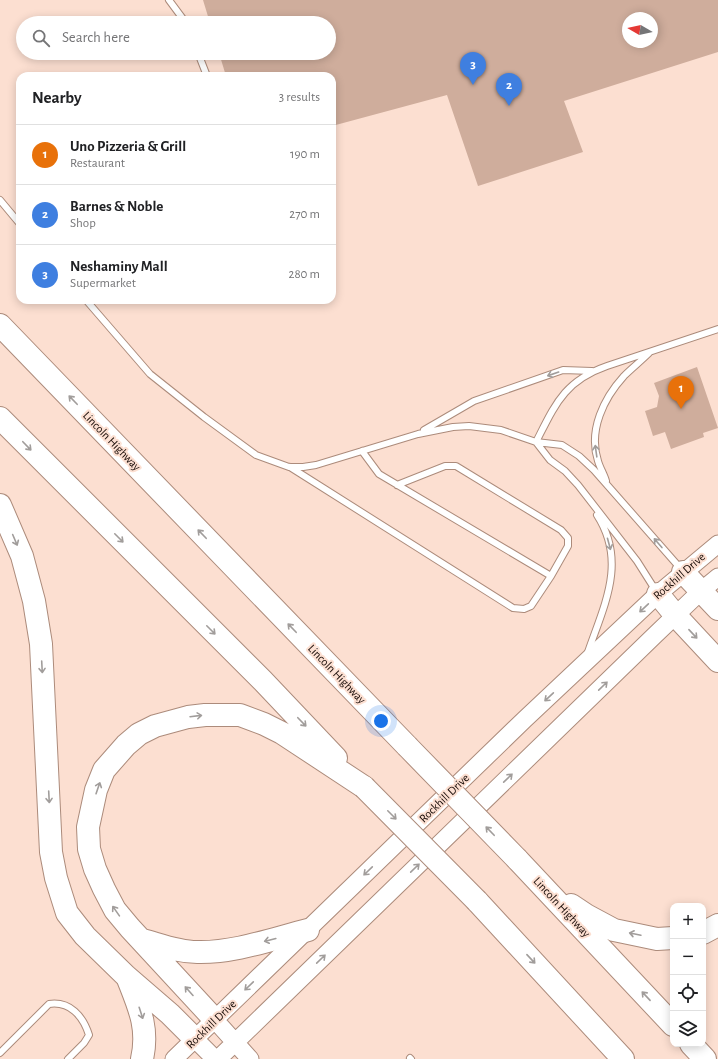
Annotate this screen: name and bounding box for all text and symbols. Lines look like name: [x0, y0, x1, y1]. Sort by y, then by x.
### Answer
north arrow: [622, 12, 658, 48]
search box: [16, 16, 336, 60]
icon: search: [30, 27, 52, 49]
text: Search here: [62, 30, 130, 45]
pin: 3: [460, 52, 486, 85]
pin: 2: [496, 73, 522, 106]
text: Nearby: [32, 89, 82, 106]
text: 3 results: [279, 91, 320, 104]
text: Uno Pizzeria & Grill: [70, 139, 186, 154]
text: 1: [43, 148, 47, 161]
text: 190 m: [290, 148, 320, 161]
text: Restaurant: [70, 157, 125, 170]
text: Barnes & Noble: [70, 199, 163, 214]
text: 2: [42, 208, 48, 221]
text: 270 m: [289, 208, 320, 221]
text: Shop: [70, 217, 96, 230]
text: Neshaminy Mall: [70, 259, 168, 274]
text: 3: [42, 268, 48, 281]
text: 280 m: [289, 268, 320, 281]
text: Supermarket: [70, 277, 136, 290]
one-way arrow: [547, 371, 560, 378]
pin: 1: [668, 376, 694, 409]
one-way arrow: [69, 396, 78, 406]
street label: Lincoln Highway: [80, 409, 143, 474]
one-way arrow: [22, 441, 32, 451]
one-way arrow: [592, 445, 600, 458]
one-way arrow: [197, 529, 207, 539]
one-way arrow: [114, 533, 124, 543]
one-way arrow: [12, 534, 20, 546]
one-way arrow: [606, 537, 614, 550]
one-way arrow: [653, 537, 662, 548]
street label: Rockhill Drive: [651, 550, 707, 602]
one-way arrow: [639, 603, 649, 612]
one-way arrow: [288, 623, 297, 633]
one-way arrow: [206, 625, 216, 635]
one-way arrow: [688, 629, 698, 639]
street label: Lincoln Highway: [305, 642, 368, 707]
one-way arrow: [39, 660, 46, 673]
one-way arrow: [598, 681, 608, 691]
one-way arrow: [544, 692, 554, 701]
your location: [371, 711, 391, 731]
one-way arrow: [190, 712, 203, 720]
one-way arrow: [297, 717, 307, 727]
street label: Rockhill Drive: [417, 771, 471, 825]
one-way arrow: [503, 773, 513, 783]
one-way arrow: [94, 782, 102, 794]
one-way arrow: [45, 790, 53, 803]
one-way arrow: [387, 810, 397, 820]
one-way arrow: [485, 826, 495, 836]
one-way arrow: [410, 863, 420, 873]
one-way arrow: [363, 866, 373, 876]
street label: Lincoln Highway: [531, 875, 593, 940]
map controls: [670, 903, 706, 1047]
button: +: [670, 903, 706, 939]
one-way arrow: [112, 905, 120, 916]
one-way arrow: [628, 930, 641, 938]
one-way arrow: [264, 936, 277, 944]
button: −: [670, 939, 706, 975]
one-way arrow: [526, 953, 535, 964]
one-way arrow: [316, 954, 326, 964]
button: locate: [670, 975, 706, 1011]
one-way arrow: [245, 981, 255, 990]
one-way arrow: [184, 986, 193, 996]
one-way arrow: [641, 991, 651, 1001]
street label: Rockhill Drive: [184, 997, 238, 1051]
one-way arrow: [138, 1006, 145, 1019]
button: layers: [670, 1011, 706, 1047]

